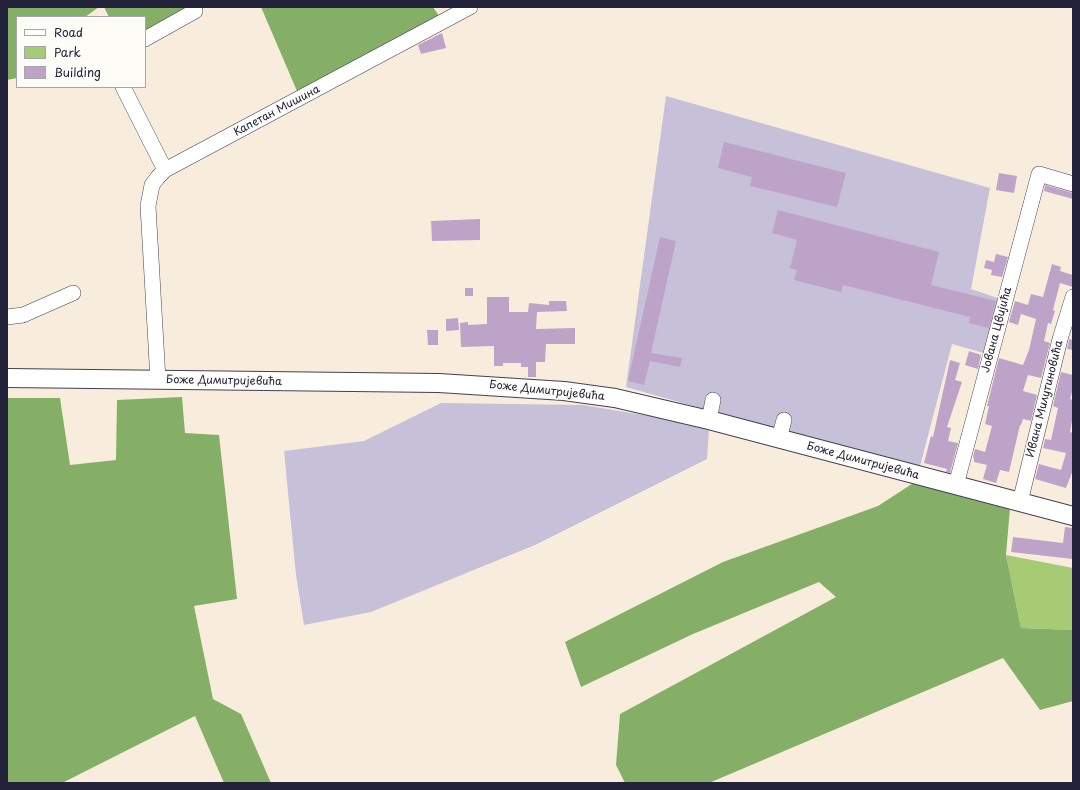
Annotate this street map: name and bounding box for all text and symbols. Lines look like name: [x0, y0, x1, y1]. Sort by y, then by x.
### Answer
legend: [16, 16, 146, 88]
text: Road: [54, 23, 83, 41]
text: Park: [54, 43, 81, 61]
text: Building: [54, 63, 101, 81]
street label: Капетан Мишина: [232, 83, 322, 139]
street label: Јована Цвијића: [979, 286, 1015, 374]
street label: Ивана Милутиновића: [1024, 339, 1066, 459]
street label: Боже Димитријевића: [166, 373, 282, 389]
street label: Боже Димитријевића: [489, 378, 605, 404]
street label: Боже Димитријевића: [805, 440, 921, 482]

